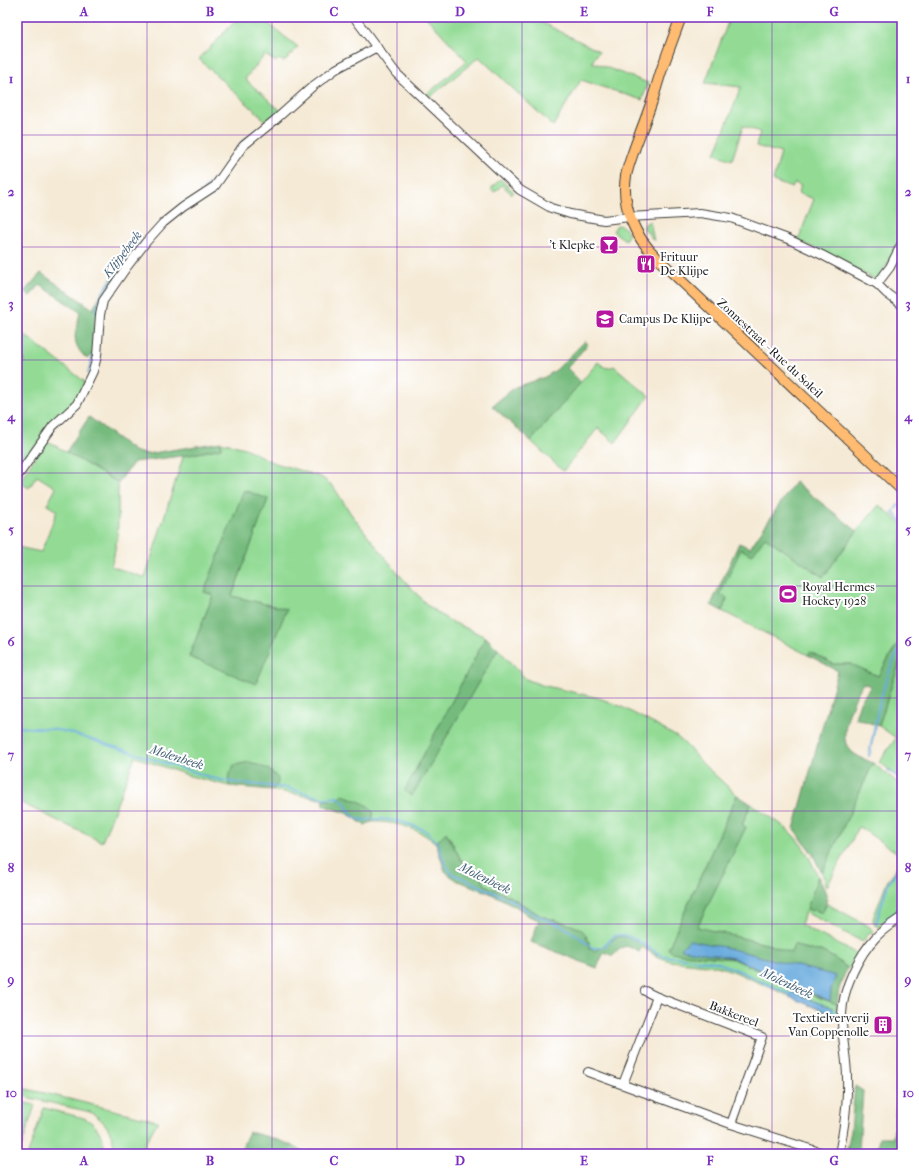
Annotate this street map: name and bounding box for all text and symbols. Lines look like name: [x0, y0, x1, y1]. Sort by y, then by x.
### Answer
text: A: [79, 4, 89, 19]
text: B: [206, 4, 215, 19]
text: C: [330, 4, 339, 19]
text: D: [455, 4, 465, 19]
text: E: [580, 4, 588, 19]
text: F: [706, 4, 714, 19]
text: G: [829, 4, 839, 19]
text: 1: [9, 71, 14, 86]
text: 1: [906, 71, 911, 86]
text: 2: [8, 184, 15, 199]
text: 2: [905, 184, 912, 199]
water label: Klijpebeek: [99, 228, 145, 281]
bar icon: 't Klepke: [598, 234, 620, 256]
place label: 't Klepke: [549, 238, 595, 252]
place label: Frituur De Klijpe: [660, 250, 709, 278]
restaurant icon: Frituur De Klijpe: [635, 253, 657, 275]
street label: Zonnestraat - Rue du Soleil: [714, 295, 826, 401]
text: 3: [8, 296, 14, 312]
text: 3: [905, 296, 911, 312]
school or university icon: Campus De Klijpe: [594, 308, 616, 330]
place label: Campus De Klijpe: [619, 312, 712, 326]
text: 4: [6, 409, 16, 425]
text: 4: [903, 409, 913, 425]
text: 5: [8, 522, 14, 537]
text: 5: [905, 522, 911, 537]
place label: Royal Hermes Hockey 1928: [802, 580, 875, 608]
sports icon: Royal Hermes Hockey 1928: [777, 583, 799, 605]
text: 6: [7, 634, 15, 649]
text: 6: [904, 634, 912, 649]
water label: Molenbeek: [147, 741, 206, 773]
text: 7: [7, 747, 15, 762]
text: 7: [904, 747, 912, 762]
water label: Molenbeek: [456, 859, 513, 897]
text: 8: [8, 860, 15, 875]
text: 8: [905, 860, 912, 875]
water label: Molenbeek: [758, 964, 816, 1002]
text: 9: [7, 972, 15, 988]
text: 9: [904, 972, 912, 988]
street label: Bakkereel: [707, 998, 761, 1030]
place label: Textielververij Van Coppenolle: [787, 1011, 869, 1039]
building icon: Textielververij Van Coppenolle: [872, 1014, 894, 1036]
text: 10: [5, 1085, 17, 1100]
text: 10: [902, 1085, 914, 1100]
text: A: [79, 1153, 89, 1168]
text: B: [206, 1153, 215, 1168]
text: C: [330, 1153, 339, 1168]
text: D: [455, 1153, 465, 1168]
text: E: [580, 1153, 588, 1168]
text: F: [706, 1153, 714, 1168]
text: G: [829, 1153, 839, 1168]

